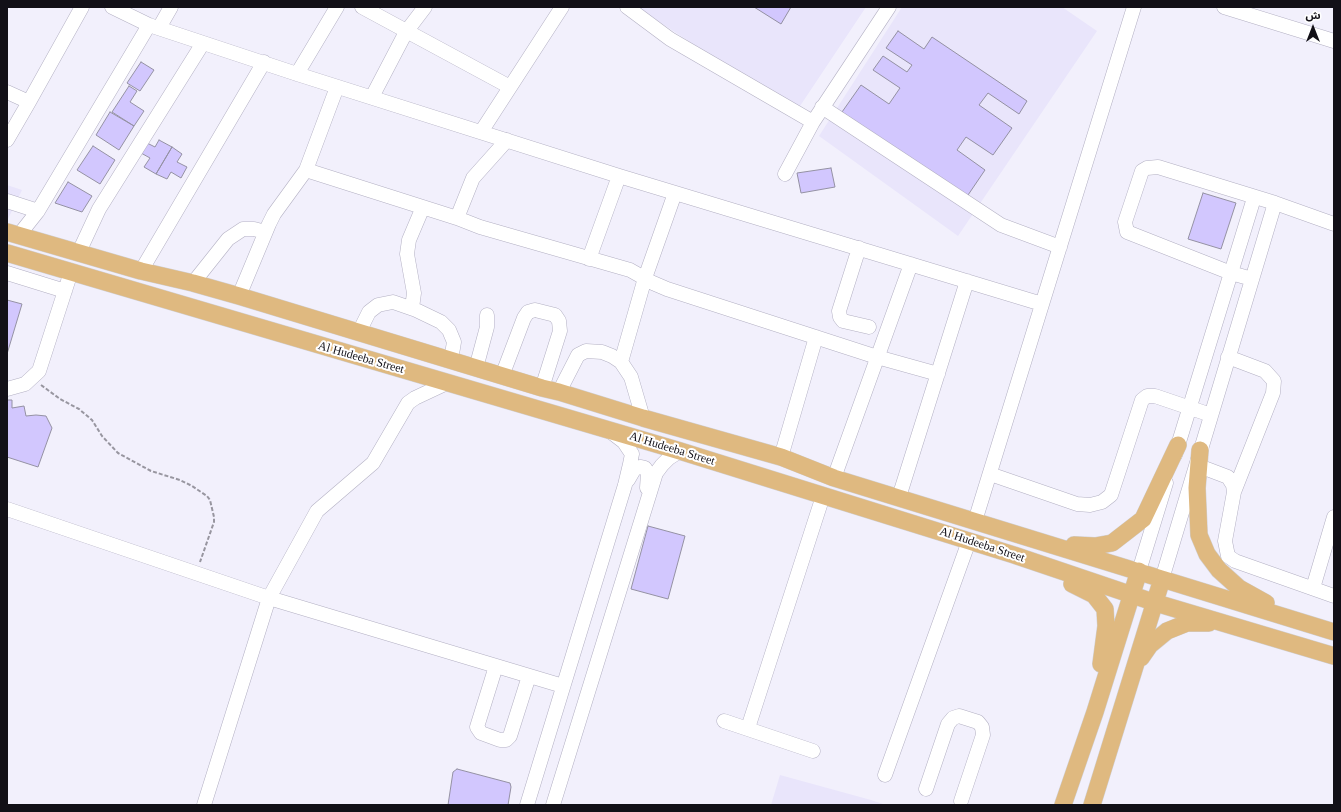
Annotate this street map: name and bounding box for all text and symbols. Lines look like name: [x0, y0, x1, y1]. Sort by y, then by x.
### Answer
text: ش: [1305, 4, 1321, 27]
north arrow: [1293, 8, 1333, 48]
street label: Al Hudeeba Street: [310, 337, 412, 379]
street label: Al Hudeeba Street: [621, 427, 723, 471]
street label: Al Hudeeba Street: [931, 522, 1033, 568]

